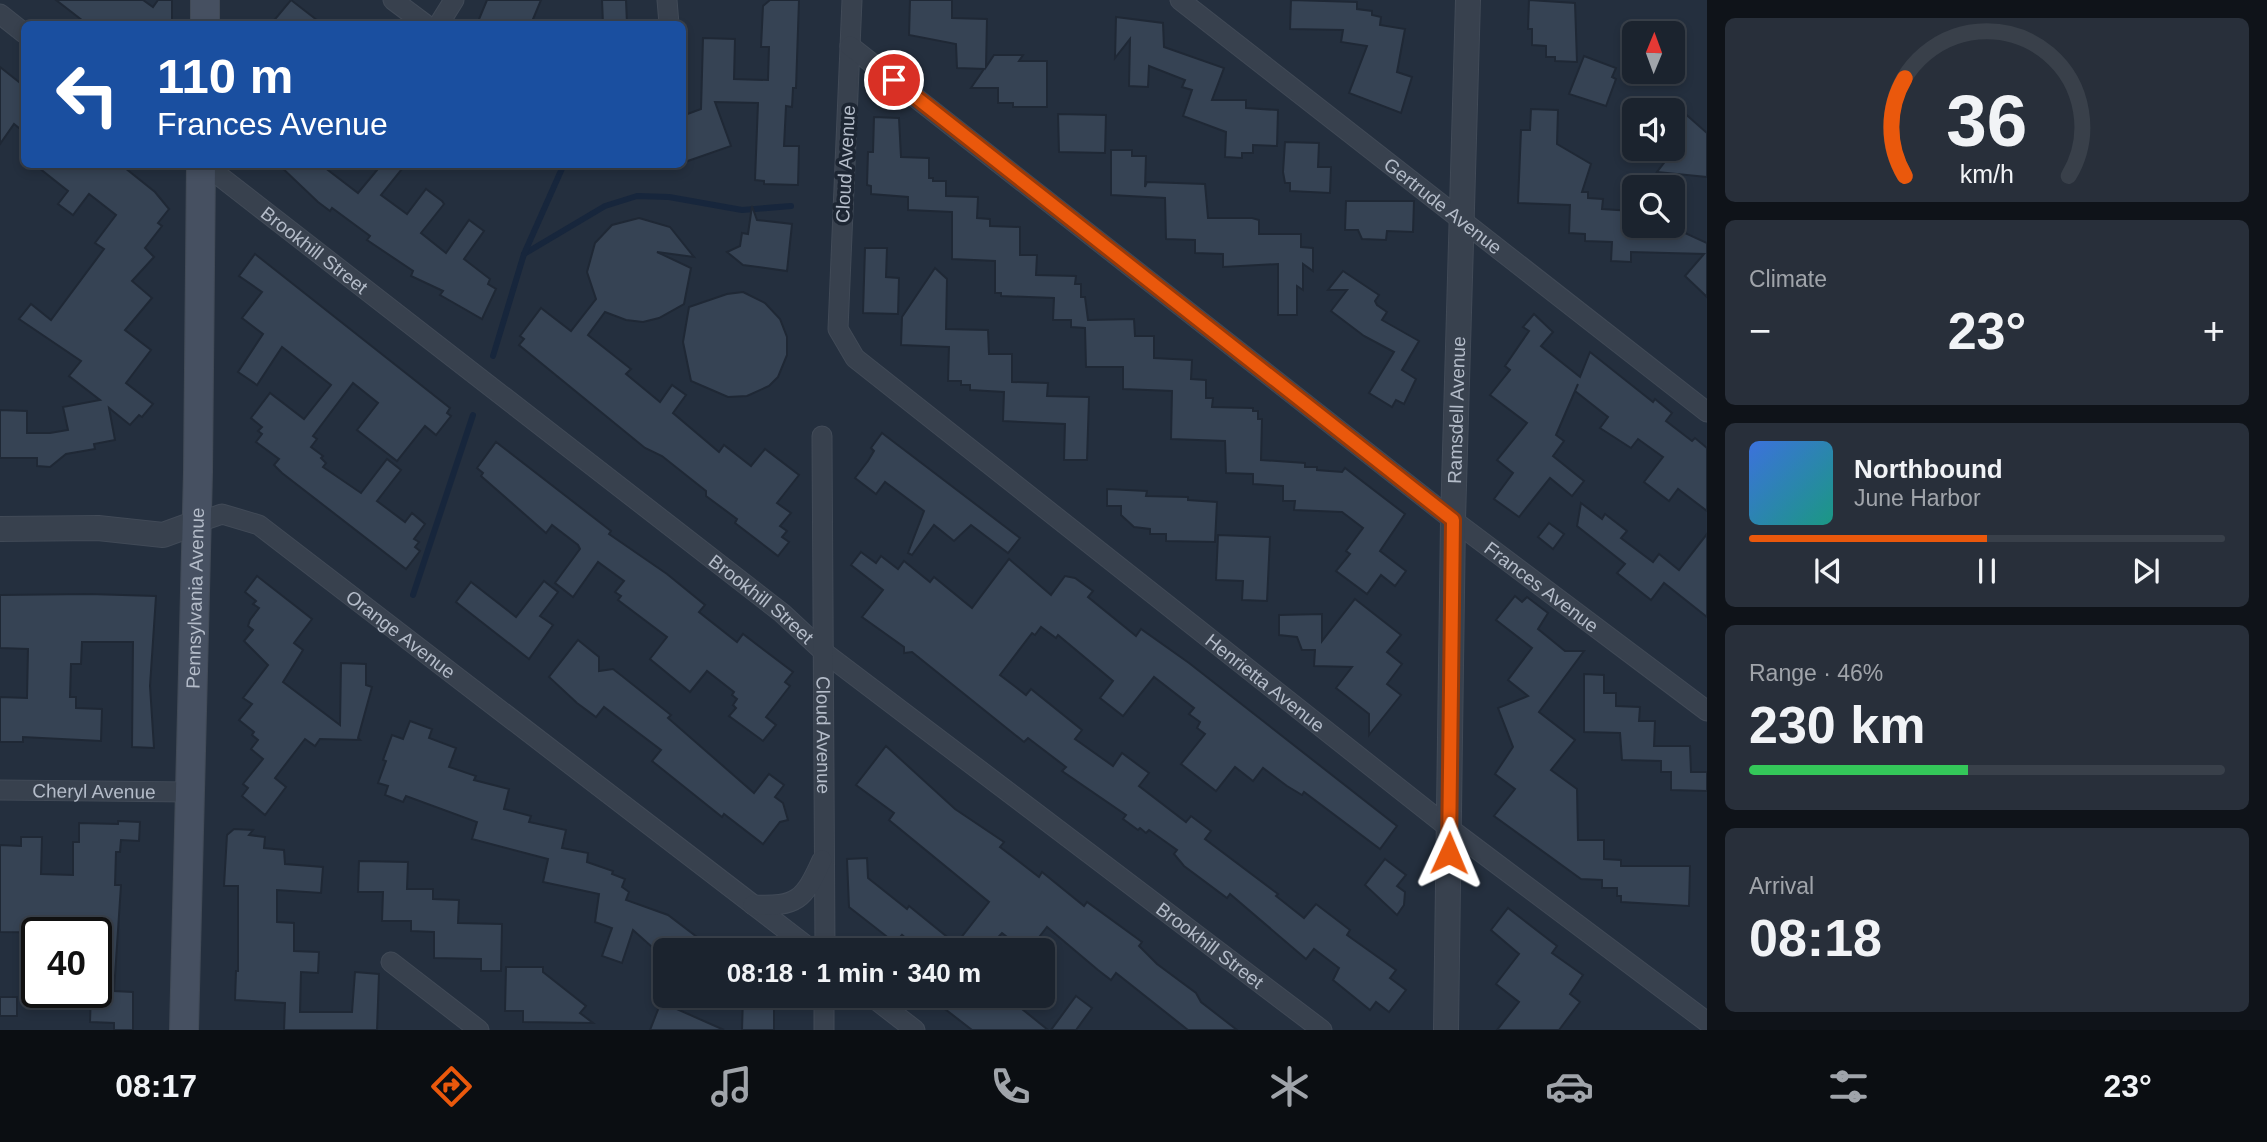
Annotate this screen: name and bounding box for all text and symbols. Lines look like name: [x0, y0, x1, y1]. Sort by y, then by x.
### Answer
north arrow: [1622, 21, 1685, 84]
map controls: [1622, 21, 1685, 238]
icon: left: [42, 49, 133, 140]
text: 110 m: [157, 49, 293, 103]
pin: [864, 50, 924, 110]
icon: arrive: [875, 61, 913, 99]
text: 36: [1947, 81, 2027, 162]
button: sound: [1622, 98, 1685, 161]
street label: Cloud Avenue: [832, 105, 859, 223]
text: Frances Avenue: [157, 106, 388, 142]
street label: Gertrude Avenue: [1380, 154, 1506, 259]
text: km/h: [1960, 160, 2014, 188]
button: search: [1622, 175, 1685, 238]
street label: Brookhill Street: [257, 202, 372, 299]
text: Climate: [1749, 266, 1827, 292]
text: 23°: [1948, 302, 2026, 360]
text: −: [1749, 310, 1771, 352]
text: +: [2203, 310, 2225, 352]
street label: Ramsdell Avenue: [1444, 336, 1469, 484]
text: Northbound: [1854, 454, 2003, 484]
text: June Harbor: [1854, 485, 1981, 511]
street label: Pennsylvania Avenue: [183, 507, 208, 689]
street label: Frances Avenue: [1480, 538, 1603, 637]
street label: Brookhill Street: [705, 550, 818, 649]
icon: previous: [1809, 552, 1847, 590]
icon: pause: [1968, 552, 2006, 590]
icon: next: [2127, 552, 2165, 590]
street label: Orange Avenue: [342, 586, 459, 683]
street label: Henrietta Avenue: [1201, 630, 1328, 736]
text: Range · 46%: [1749, 660, 1883, 686]
street label: Cloud Avenue: [812, 676, 834, 794]
text: 230 km: [1749, 696, 1925, 754]
street label: Cheryl Avenue: [32, 780, 156, 803]
position arrow: [1412, 816, 1486, 890]
text: Arrival: [1749, 873, 1814, 899]
street label: Brookhill Street: [1152, 898, 1268, 993]
text: 08:18: [1749, 909, 1882, 967]
speed limit sign: 40: [21, 917, 112, 1008]
text: 08:18 · 1 min · 340 m: [727, 958, 981, 988]
icon: directions: [427, 1062, 476, 1111]
icon: music: [707, 1062, 756, 1111]
icon: phone: [986, 1062, 1035, 1111]
icon: climate: [1265, 1062, 1314, 1111]
icon: car: [1545, 1062, 1594, 1111]
icon: filters: [1824, 1062, 1873, 1111]
text: 08:17: [115, 1068, 197, 1104]
text: 23°: [2103, 1068, 2152, 1104]

